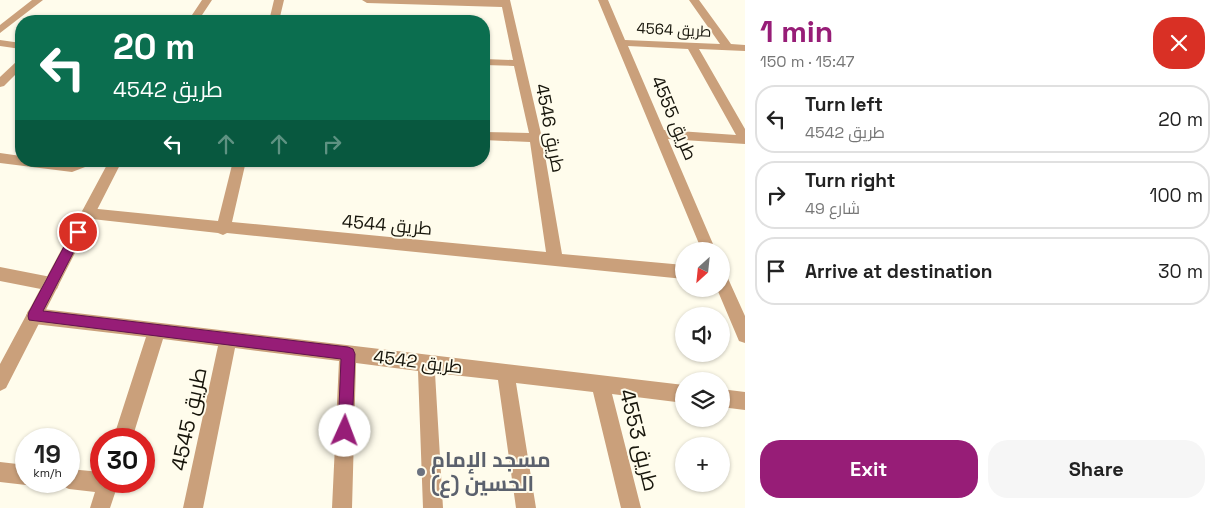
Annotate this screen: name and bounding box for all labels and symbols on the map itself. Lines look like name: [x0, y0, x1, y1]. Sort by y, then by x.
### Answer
street label: طريق 4564: [636, 18, 712, 42]
street label: طريق 4555: [645, 72, 703, 164]
street label: طريق 4546: [530, 81, 570, 175]
street label: طريق 4544: [341, 209, 433, 241]
pin: [57, 211, 99, 253]
north arrow: [675, 242, 730, 298]
street label: طريق 4542: [372, 345, 464, 379]
street label: طريق 4545: [164, 365, 213, 473]
street label: طريق 4553: [614, 386, 665, 494]
position arrow: [318, 404, 370, 456]
speed limit sign: 30: [90, 428, 155, 493]
place label: مسجد الإمام الحسين (ع): [431, 446, 551, 498]
marker: مسجد الإمام الحسين (ع): [415, 466, 427, 478]

